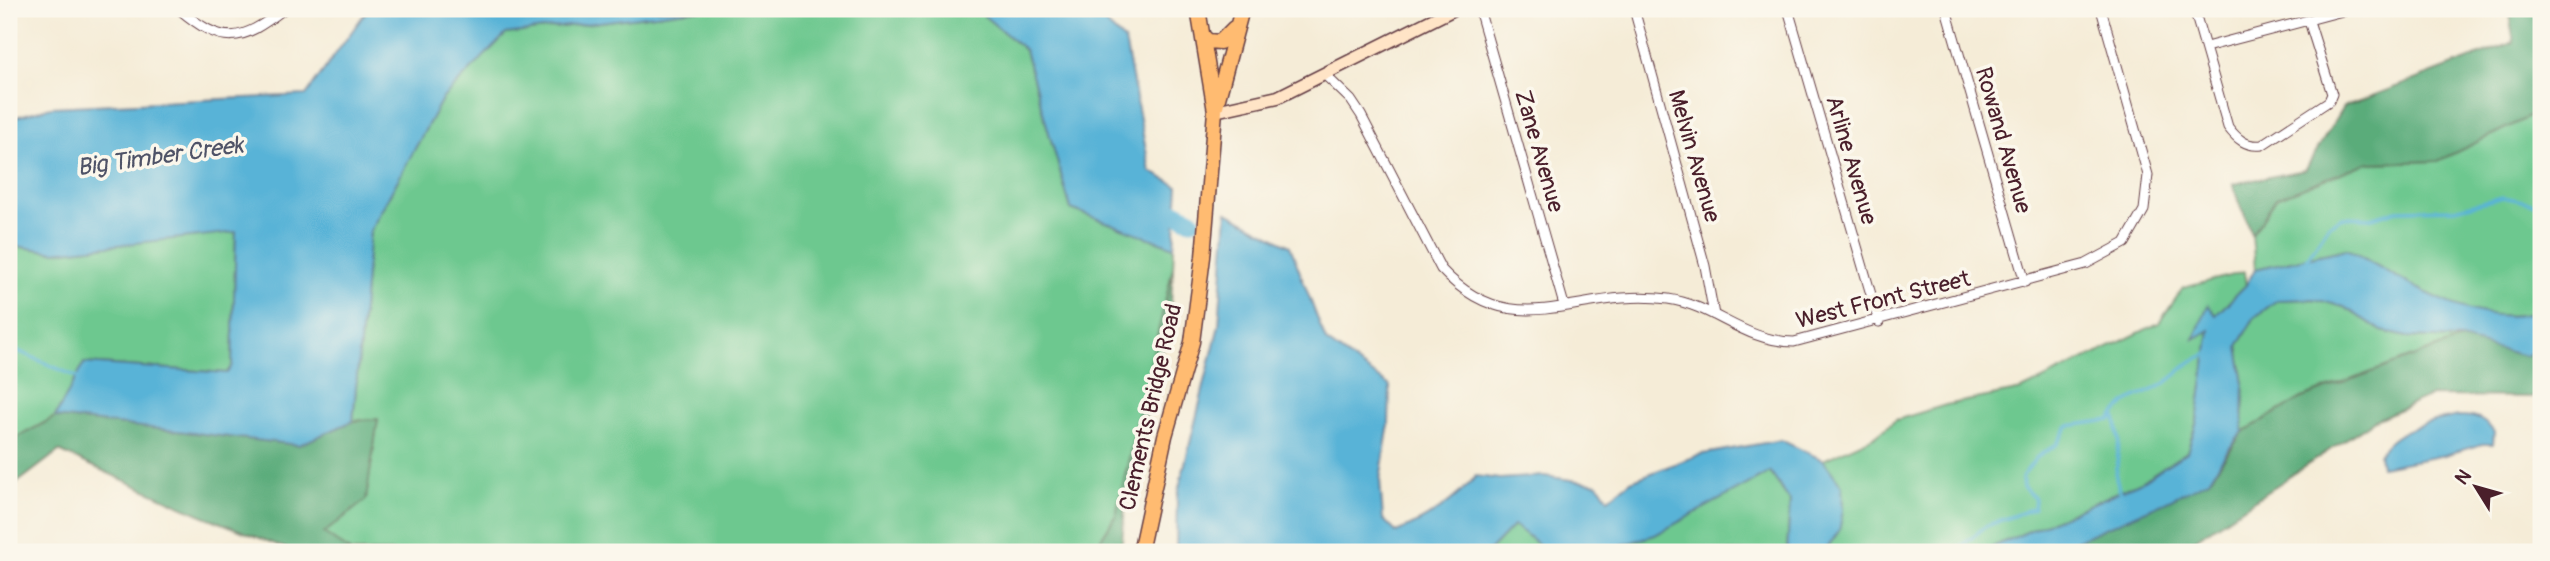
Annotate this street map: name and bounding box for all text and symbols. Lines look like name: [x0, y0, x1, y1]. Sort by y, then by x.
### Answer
street label: Rowand Avenue: [1969, 64, 2038, 217]
street label: Zane Avenue: [1508, 87, 1571, 216]
street label: Melvin Avenue: [1662, 87, 1727, 226]
street label: Arline Avenue: [1819, 92, 1884, 228]
water label: Big Timber Creek: [75, 130, 247, 183]
street label: West Front Street: [1793, 264, 1974, 335]
street label: Clements Bridge Road: [1113, 301, 1188, 513]
north arrow: [2442, 452, 2512, 522]
text: N: [2450, 465, 2477, 490]

